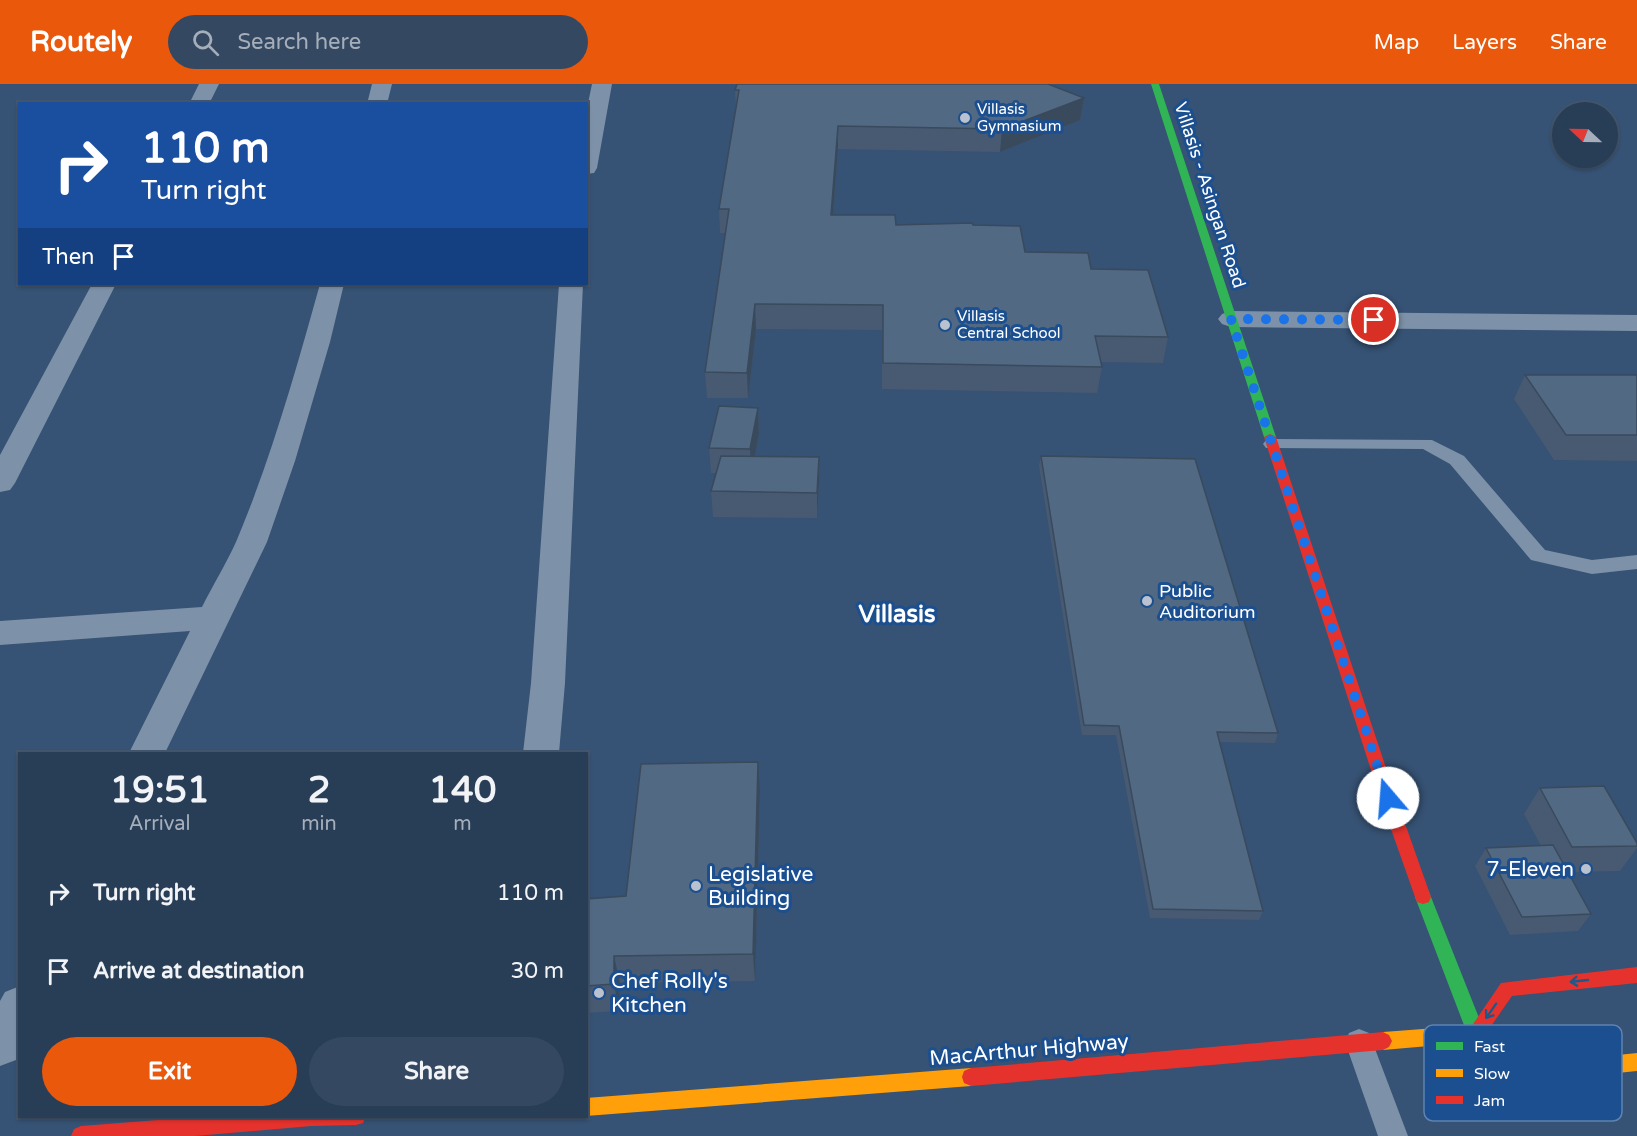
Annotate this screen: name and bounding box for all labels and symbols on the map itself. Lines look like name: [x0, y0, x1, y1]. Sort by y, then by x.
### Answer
street label: Villasis - Asingan Road: [1170, 99, 1250, 291]
place label: Villasis Gymnasium: [977, 100, 1062, 135]
north arrow: [1552, 102, 1618, 168]
marker: Villasis Gymnasium: [958, 111, 972, 125]
pin: [1348, 294, 1399, 345]
place label: Villasis Central School: [957, 307, 1061, 342]
marker: Villasis Central School: [938, 318, 952, 332]
place label: Public Auditorium: [1159, 580, 1256, 623]
marker: Public Auditorium: [1140, 594, 1154, 608]
district label: Villasis: [859, 600, 935, 629]
position arrow: [1356, 766, 1420, 830]
place label: 7-Eleven: [1487, 857, 1574, 882]
place label: Legislative Building: [708, 862, 814, 911]
marker: 7-Eleven: [1579, 862, 1593, 876]
marker: Legislative Building: [689, 879, 703, 893]
place label: Chef Rolly's Kitchen: [611, 969, 728, 1018]
one-way arrow: [1569, 976, 1589, 987]
marker: Chef Rolly's Kitchen: [592, 986, 606, 1000]
one-way arrow: [1485, 1002, 1497, 1019]
legend: [1424, 1025, 1622, 1121]
street label: MacArthur Highway: [928, 1029, 1130, 1071]
text: Fast: [1474, 1037, 1505, 1057]
text: Slow: [1474, 1064, 1510, 1084]
text: Jam: [1474, 1091, 1505, 1111]

